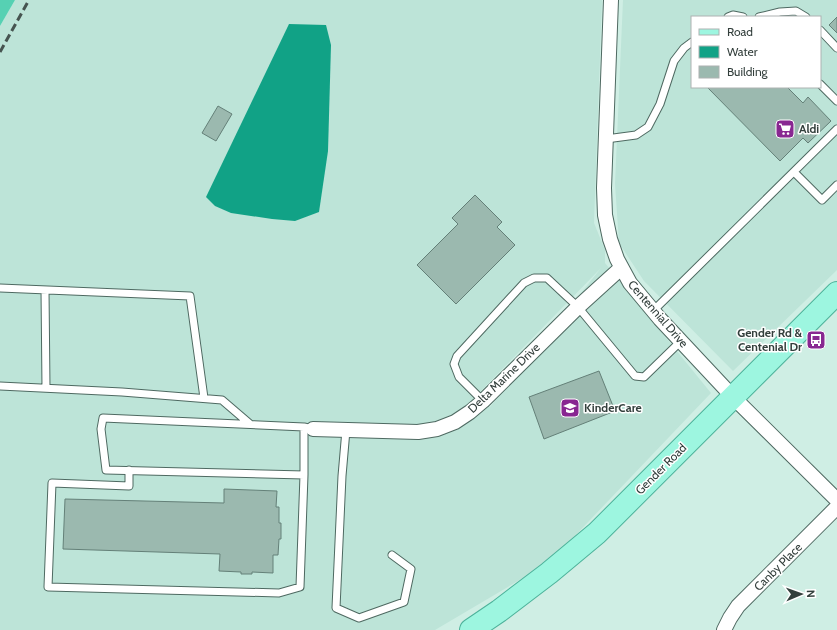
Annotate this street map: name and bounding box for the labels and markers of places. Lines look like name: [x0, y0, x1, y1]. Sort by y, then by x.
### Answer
supermarket icon: Aldi: [774, 118, 796, 140]
place label: Aldi: [799, 121, 819, 136]
place label: Gender Rd & Centenial Dr: [737, 325, 802, 354]
bus stop icon: Gender Rd & Centenial Dr: [805, 329, 827, 351]
school or university icon: KinderCare: [559, 397, 581, 419]
place label: KinderCare: [584, 400, 642, 415]

